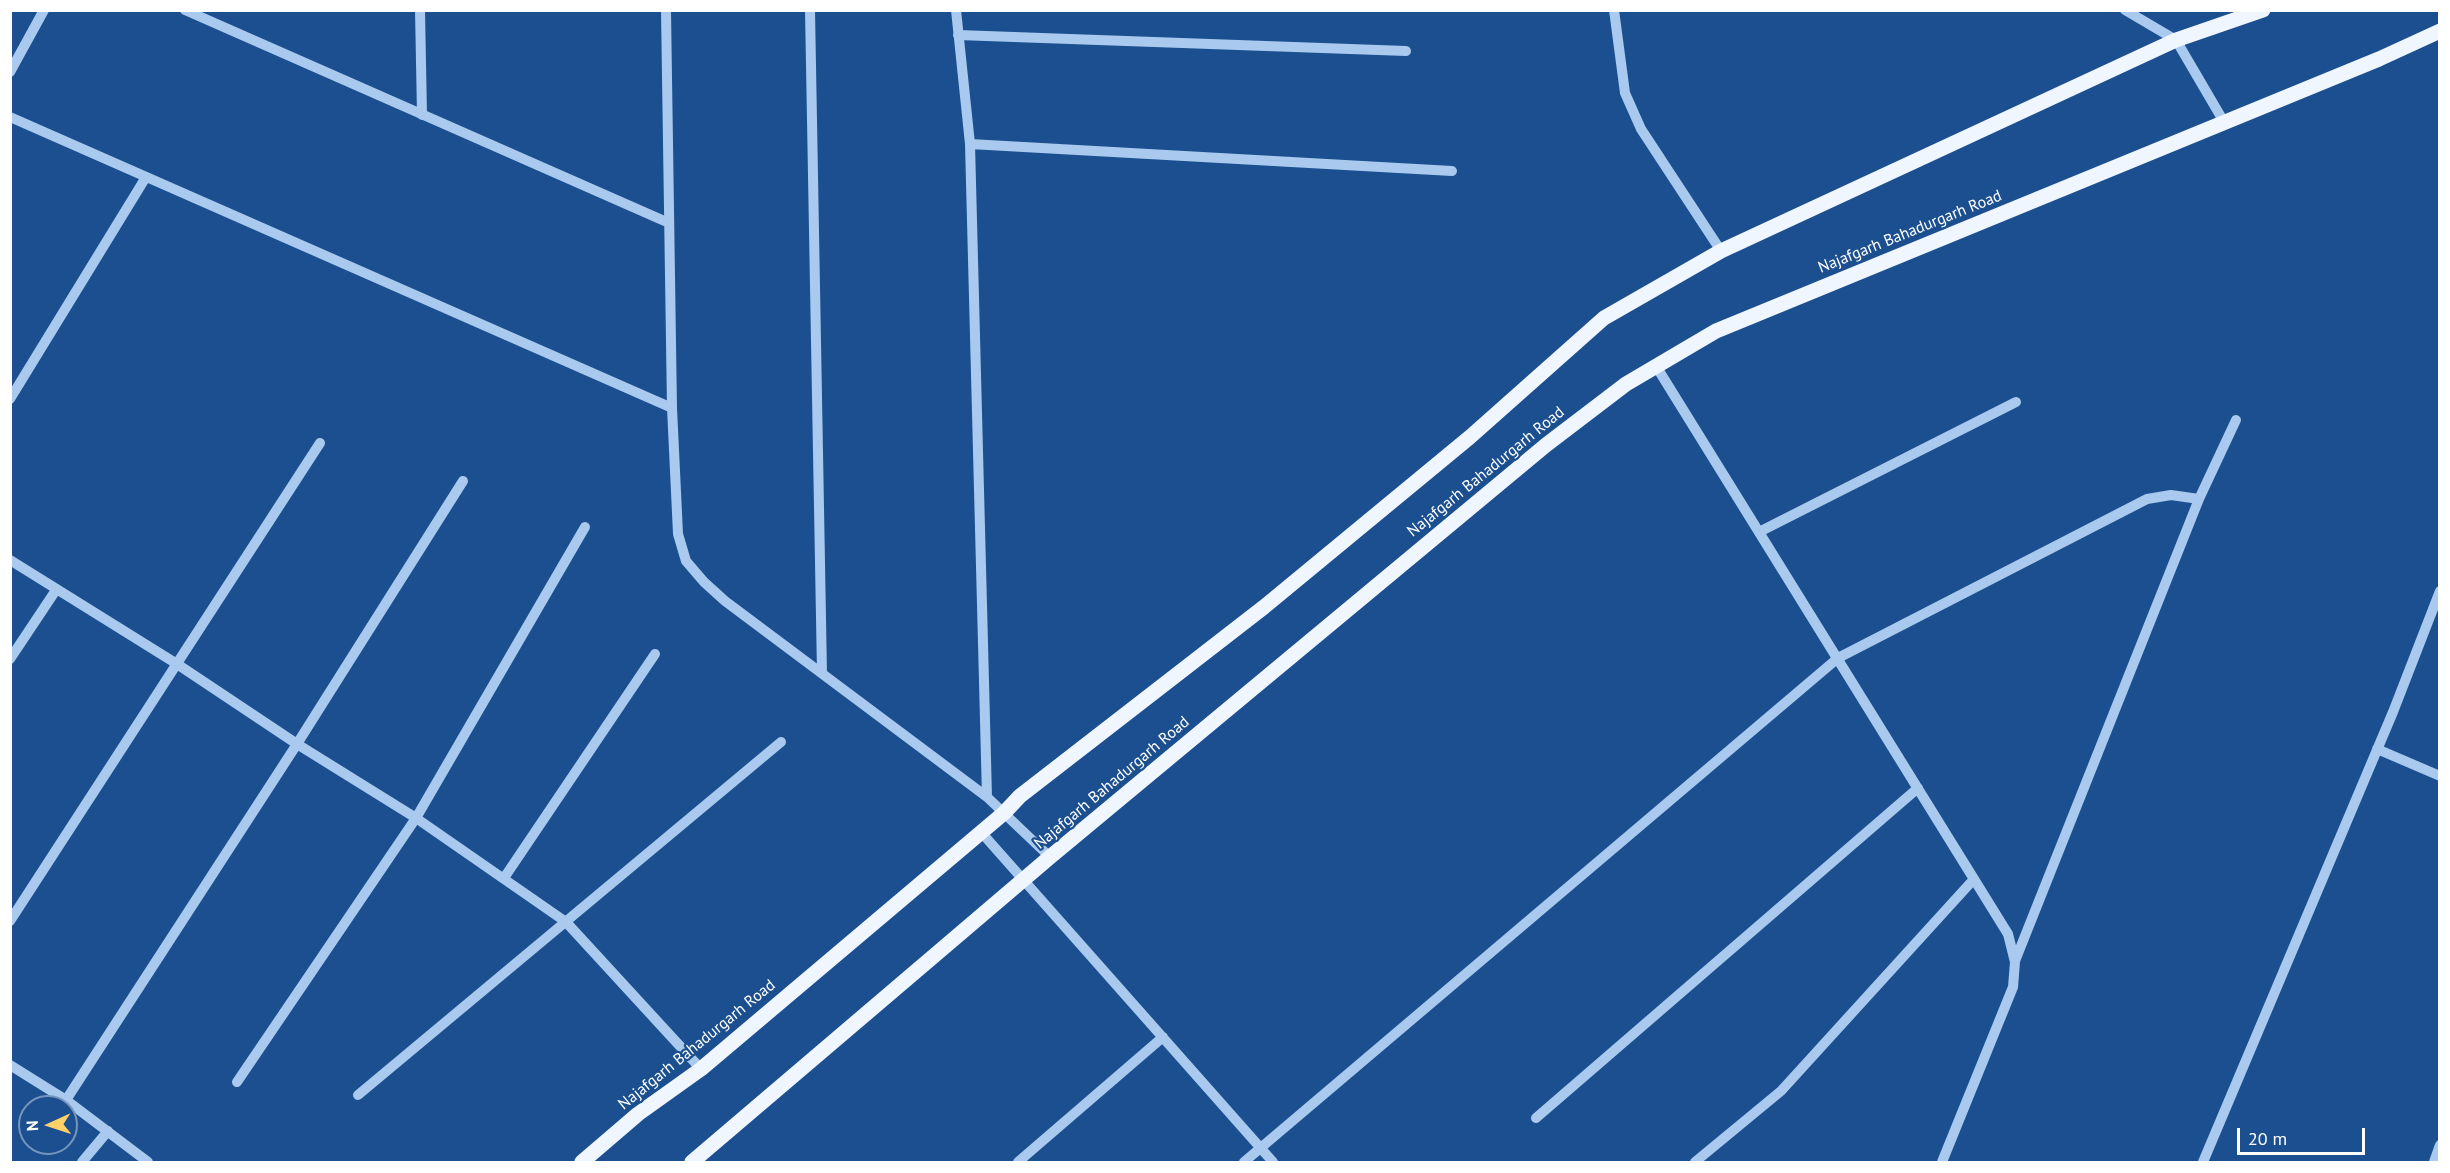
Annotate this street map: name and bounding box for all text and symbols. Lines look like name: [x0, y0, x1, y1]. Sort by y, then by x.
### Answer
street label: Najafgarh Bahadurgarh Road: [1815, 186, 2005, 278]
street label: Najafgarh Bahadurgarh Road: [1404, 403, 1568, 541]
street label: Najafgarh Bahadurgarh Road: [1031, 713, 1193, 853]
street label: Najafgarh Bahadurgarh Road: [615, 976, 779, 1114]
north arrow: [18, 1095, 78, 1155]
scale bar: [2240, 1116, 2368, 1154]
text: N: [22, 1120, 42, 1132]
text: 20 m: [2248, 1127, 2287, 1150]

